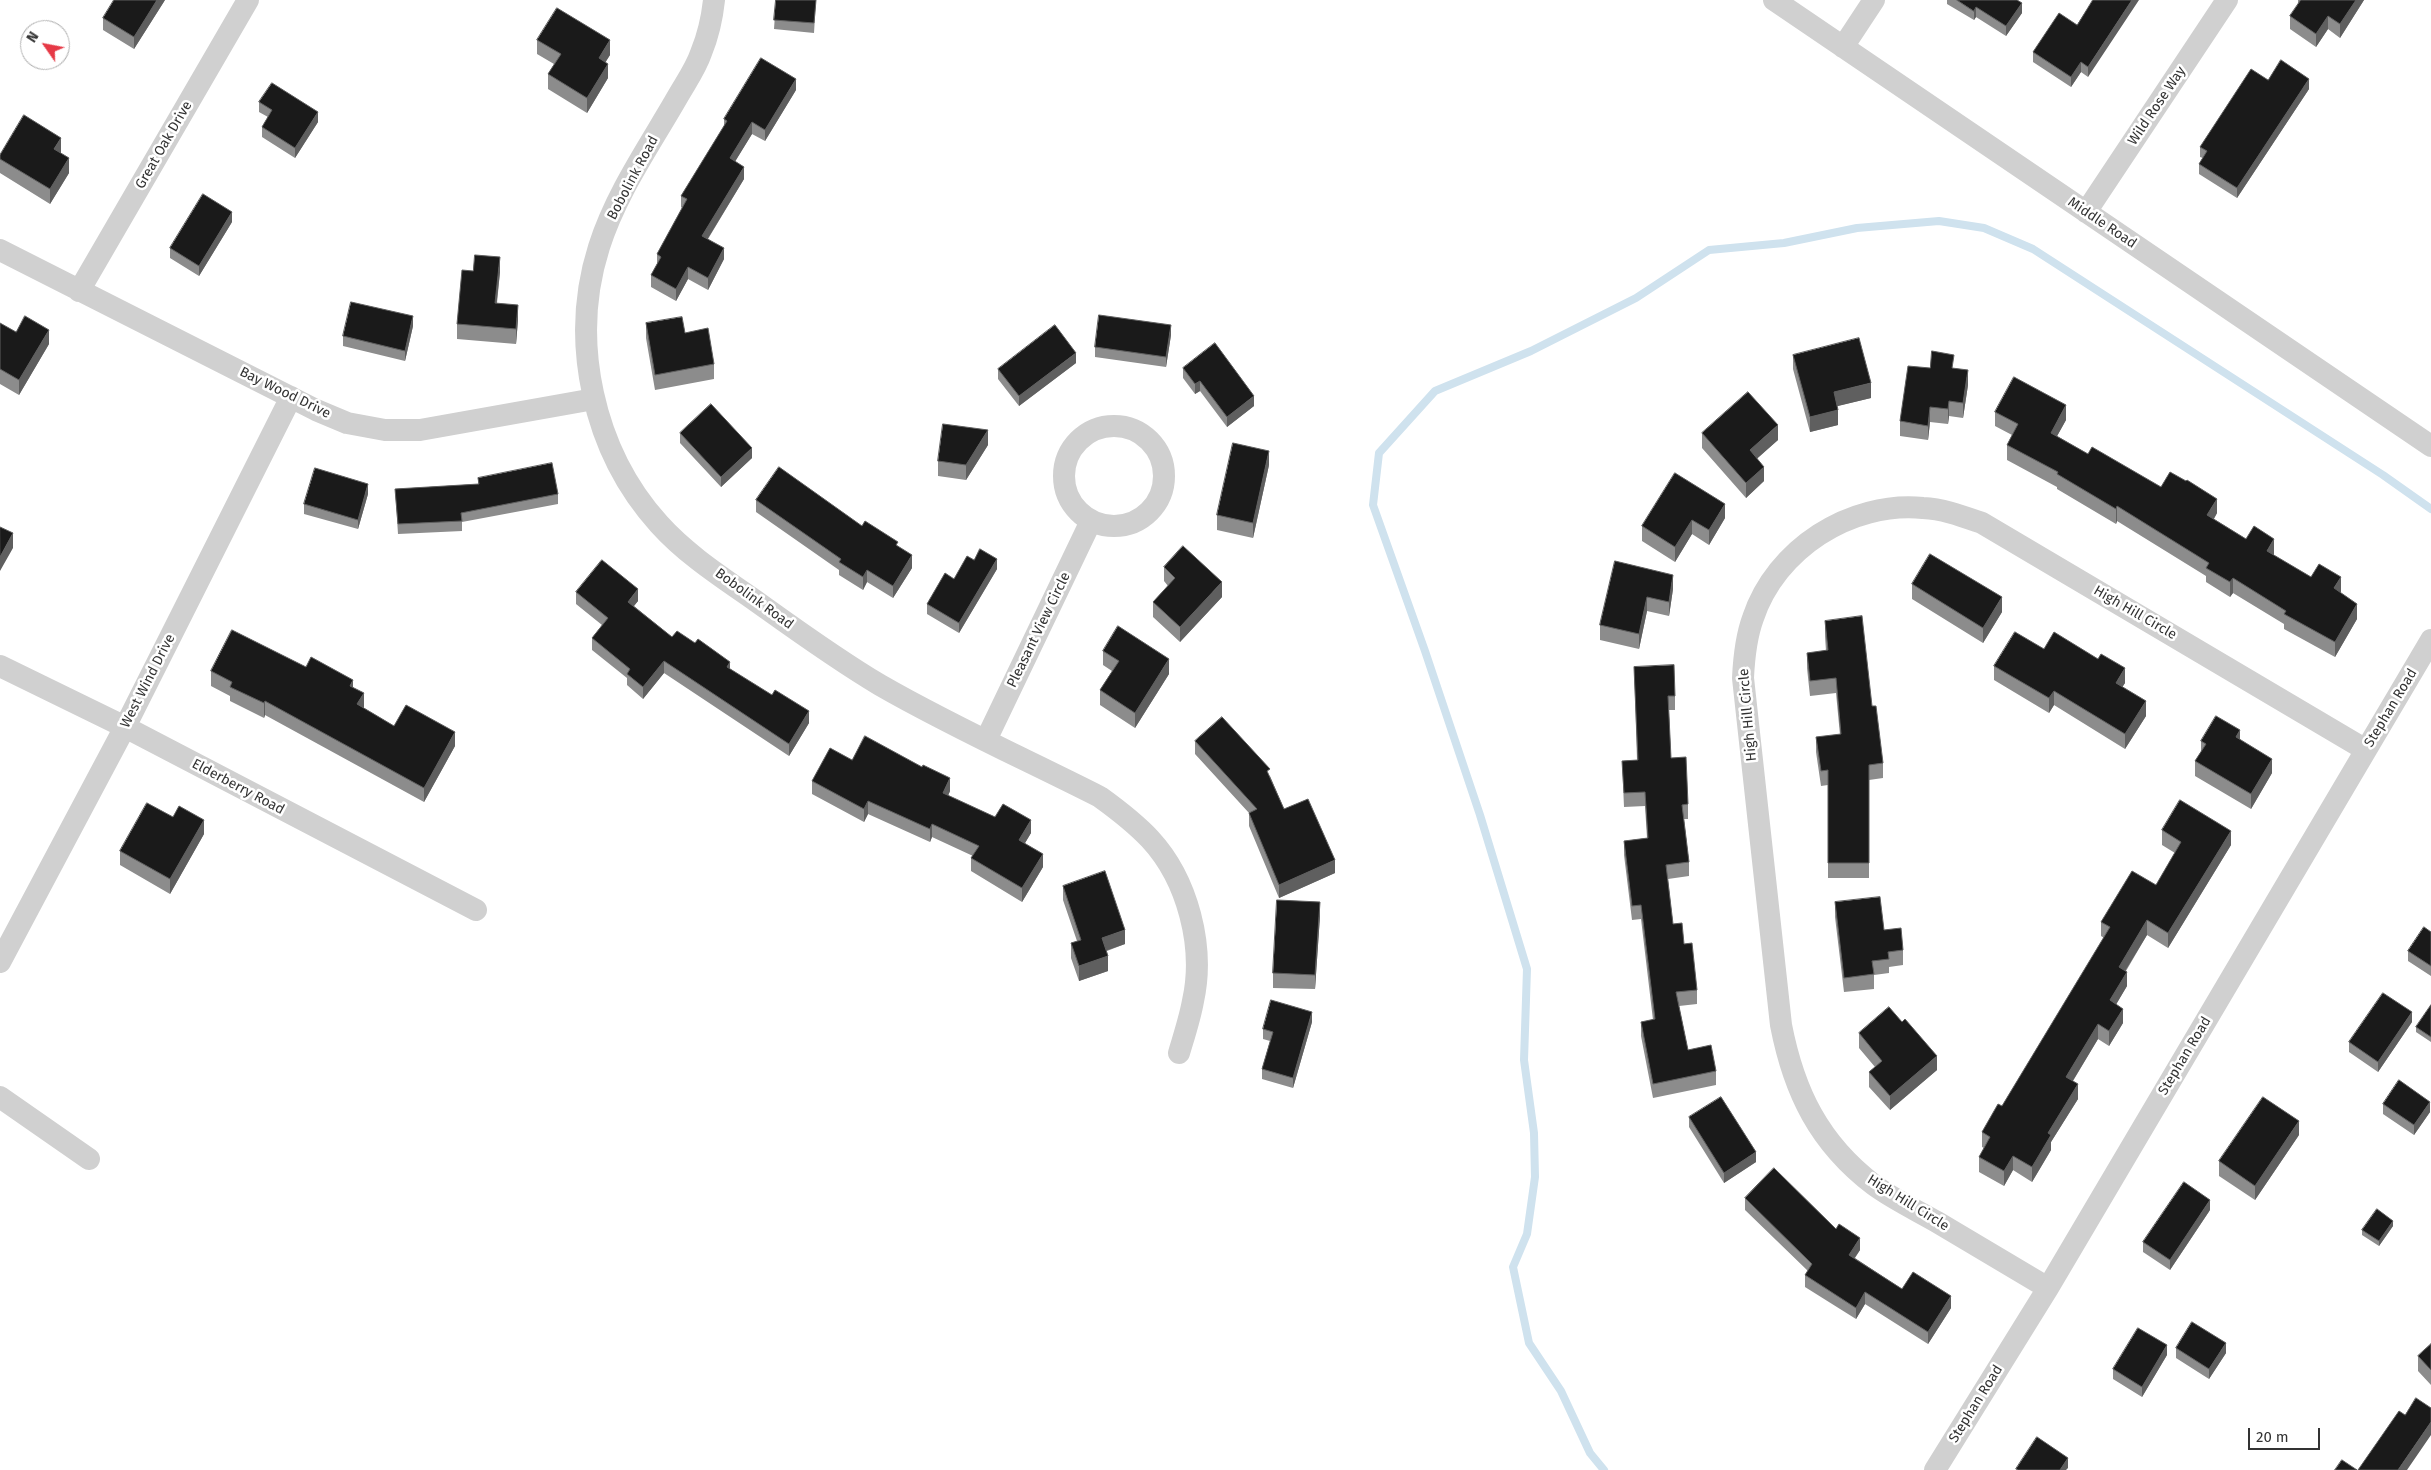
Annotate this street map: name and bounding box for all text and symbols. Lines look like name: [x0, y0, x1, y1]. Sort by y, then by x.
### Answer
north arrow: [20, 20, 70, 70]
text: N: [23, 29, 42, 46]
street label: Wild Rose Way: [2124, 63, 2190, 149]
street label: Great Oak Drive: [132, 98, 196, 192]
street label: Bobolink Road: [604, 133, 662, 223]
street label: Middle Road: [2064, 194, 2140, 252]
street label: Bay Wood Drive: [237, 364, 333, 422]
street label: Bobolink Road: [712, 565, 796, 633]
street label: Pleasant View Circle: [1004, 570, 1074, 690]
street label: High Hill Circle: [2090, 582, 2180, 644]
street label: West Wind Drive: [117, 631, 179, 731]
street label: Stephan Road: [2361, 666, 2421, 750]
street label: High Hill Circle: [1736, 668, 1760, 762]
street label: Elderberry Road: [189, 756, 287, 818]
street label: Stephan Road: [2155, 1014, 2215, 1098]
street label: High Hill Circle: [1864, 1171, 1952, 1235]
street label: Stephan Road: [1945, 1362, 2007, 1446]
scale bar: [2251, 1418, 2324, 1450]
text: 20 m: [2256, 1428, 2289, 1446]

